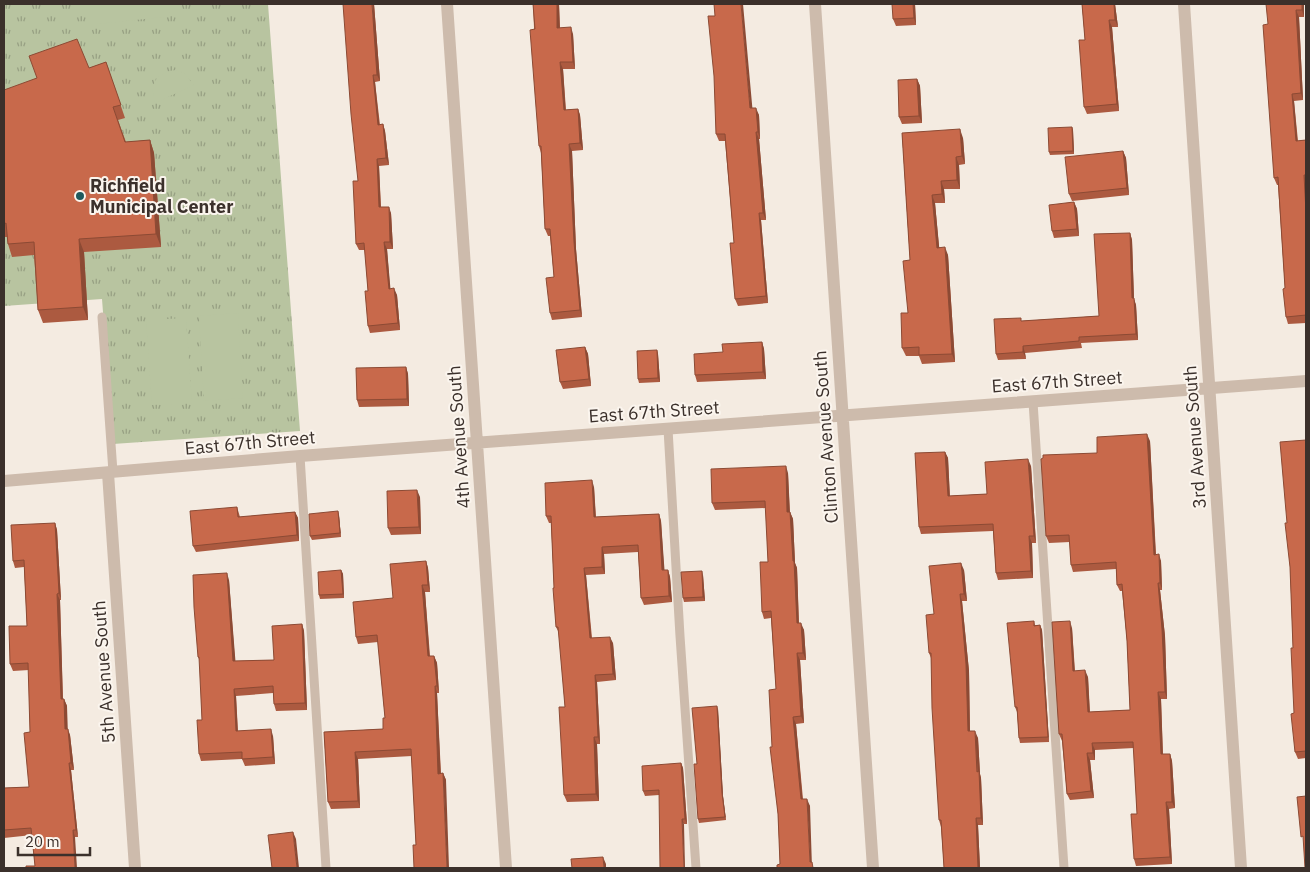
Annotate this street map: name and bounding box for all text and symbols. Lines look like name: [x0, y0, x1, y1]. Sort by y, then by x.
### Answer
place label: Richfield Municipal Center: [90, 174, 233, 218]
marker: Richfield Municipal Center: [74, 190, 86, 202]
street label: Clinton Avenue South: [808, 350, 843, 524]
street label: 4th Avenue South: [442, 365, 475, 509]
street label: East 67th Street: [991, 365, 1123, 398]
street label: 3rd Avenue South: [1178, 365, 1211, 509]
street label: East 67th Street: [588, 395, 720, 428]
street label: East 67th Street: [184, 425, 316, 460]
street label: 5th Avenue South: [87, 600, 120, 744]
scale bar: [18, 824, 90, 856]
text: 20 m: [25, 832, 60, 851]

